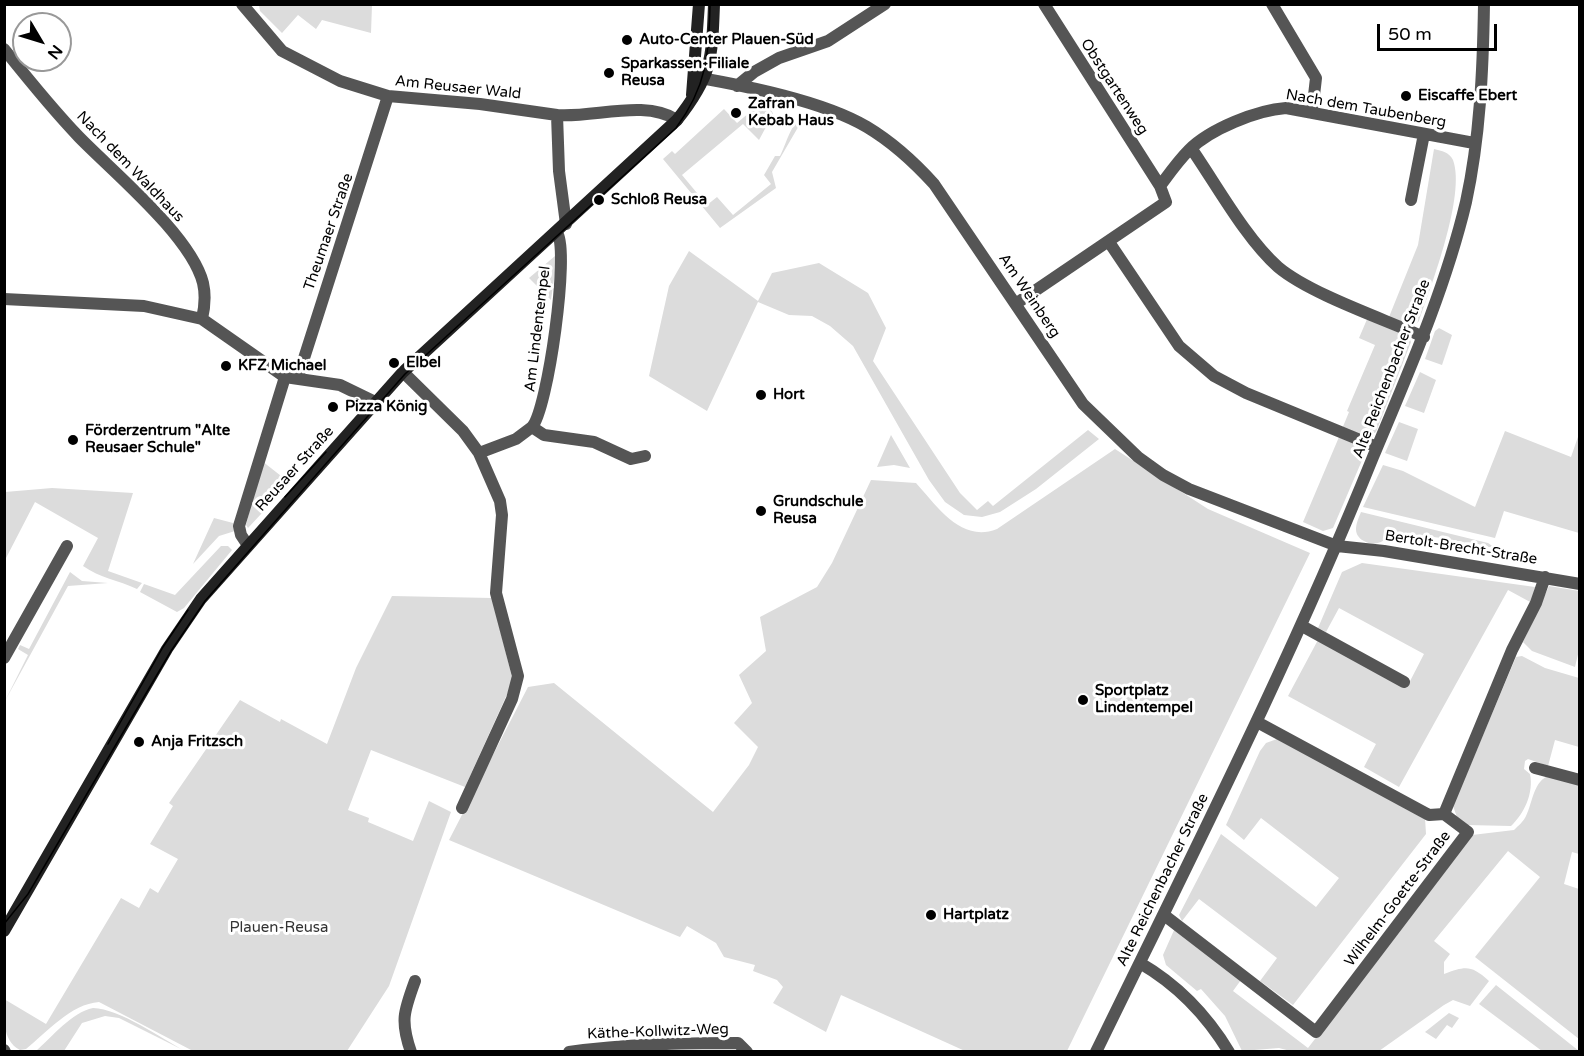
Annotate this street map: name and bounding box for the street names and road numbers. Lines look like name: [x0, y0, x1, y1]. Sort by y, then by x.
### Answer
street label: Obstgartenweg: [1076, 36, 1152, 138]
street label: Am Reusaer Wald: [394, 72, 522, 104]
street label: Nach dem Taubenberg: [1284, 86, 1448, 132]
street label: Nach dem Waldhaus: [72, 108, 188, 226]
street label: Theumaer Straße: [301, 171, 357, 293]
street label: Am Weinberg: [994, 251, 1064, 341]
street label: Am Lindentempel: [521, 265, 555, 393]
street label: Alte Reichenbacher Straße: [1350, 277, 1434, 461]
street label: Reusaer Straße: [252, 423, 338, 515]
street label: Bertolt-Brecht-Straße: [1383, 527, 1539, 569]
street label: Alte Reichenbacher Straße: [1113, 791, 1213, 969]
street label: Wilhelm-Goette-Straße: [1341, 828, 1455, 970]
street label: Käthe-Kollwitz-Weg: [587, 1021, 729, 1043]

